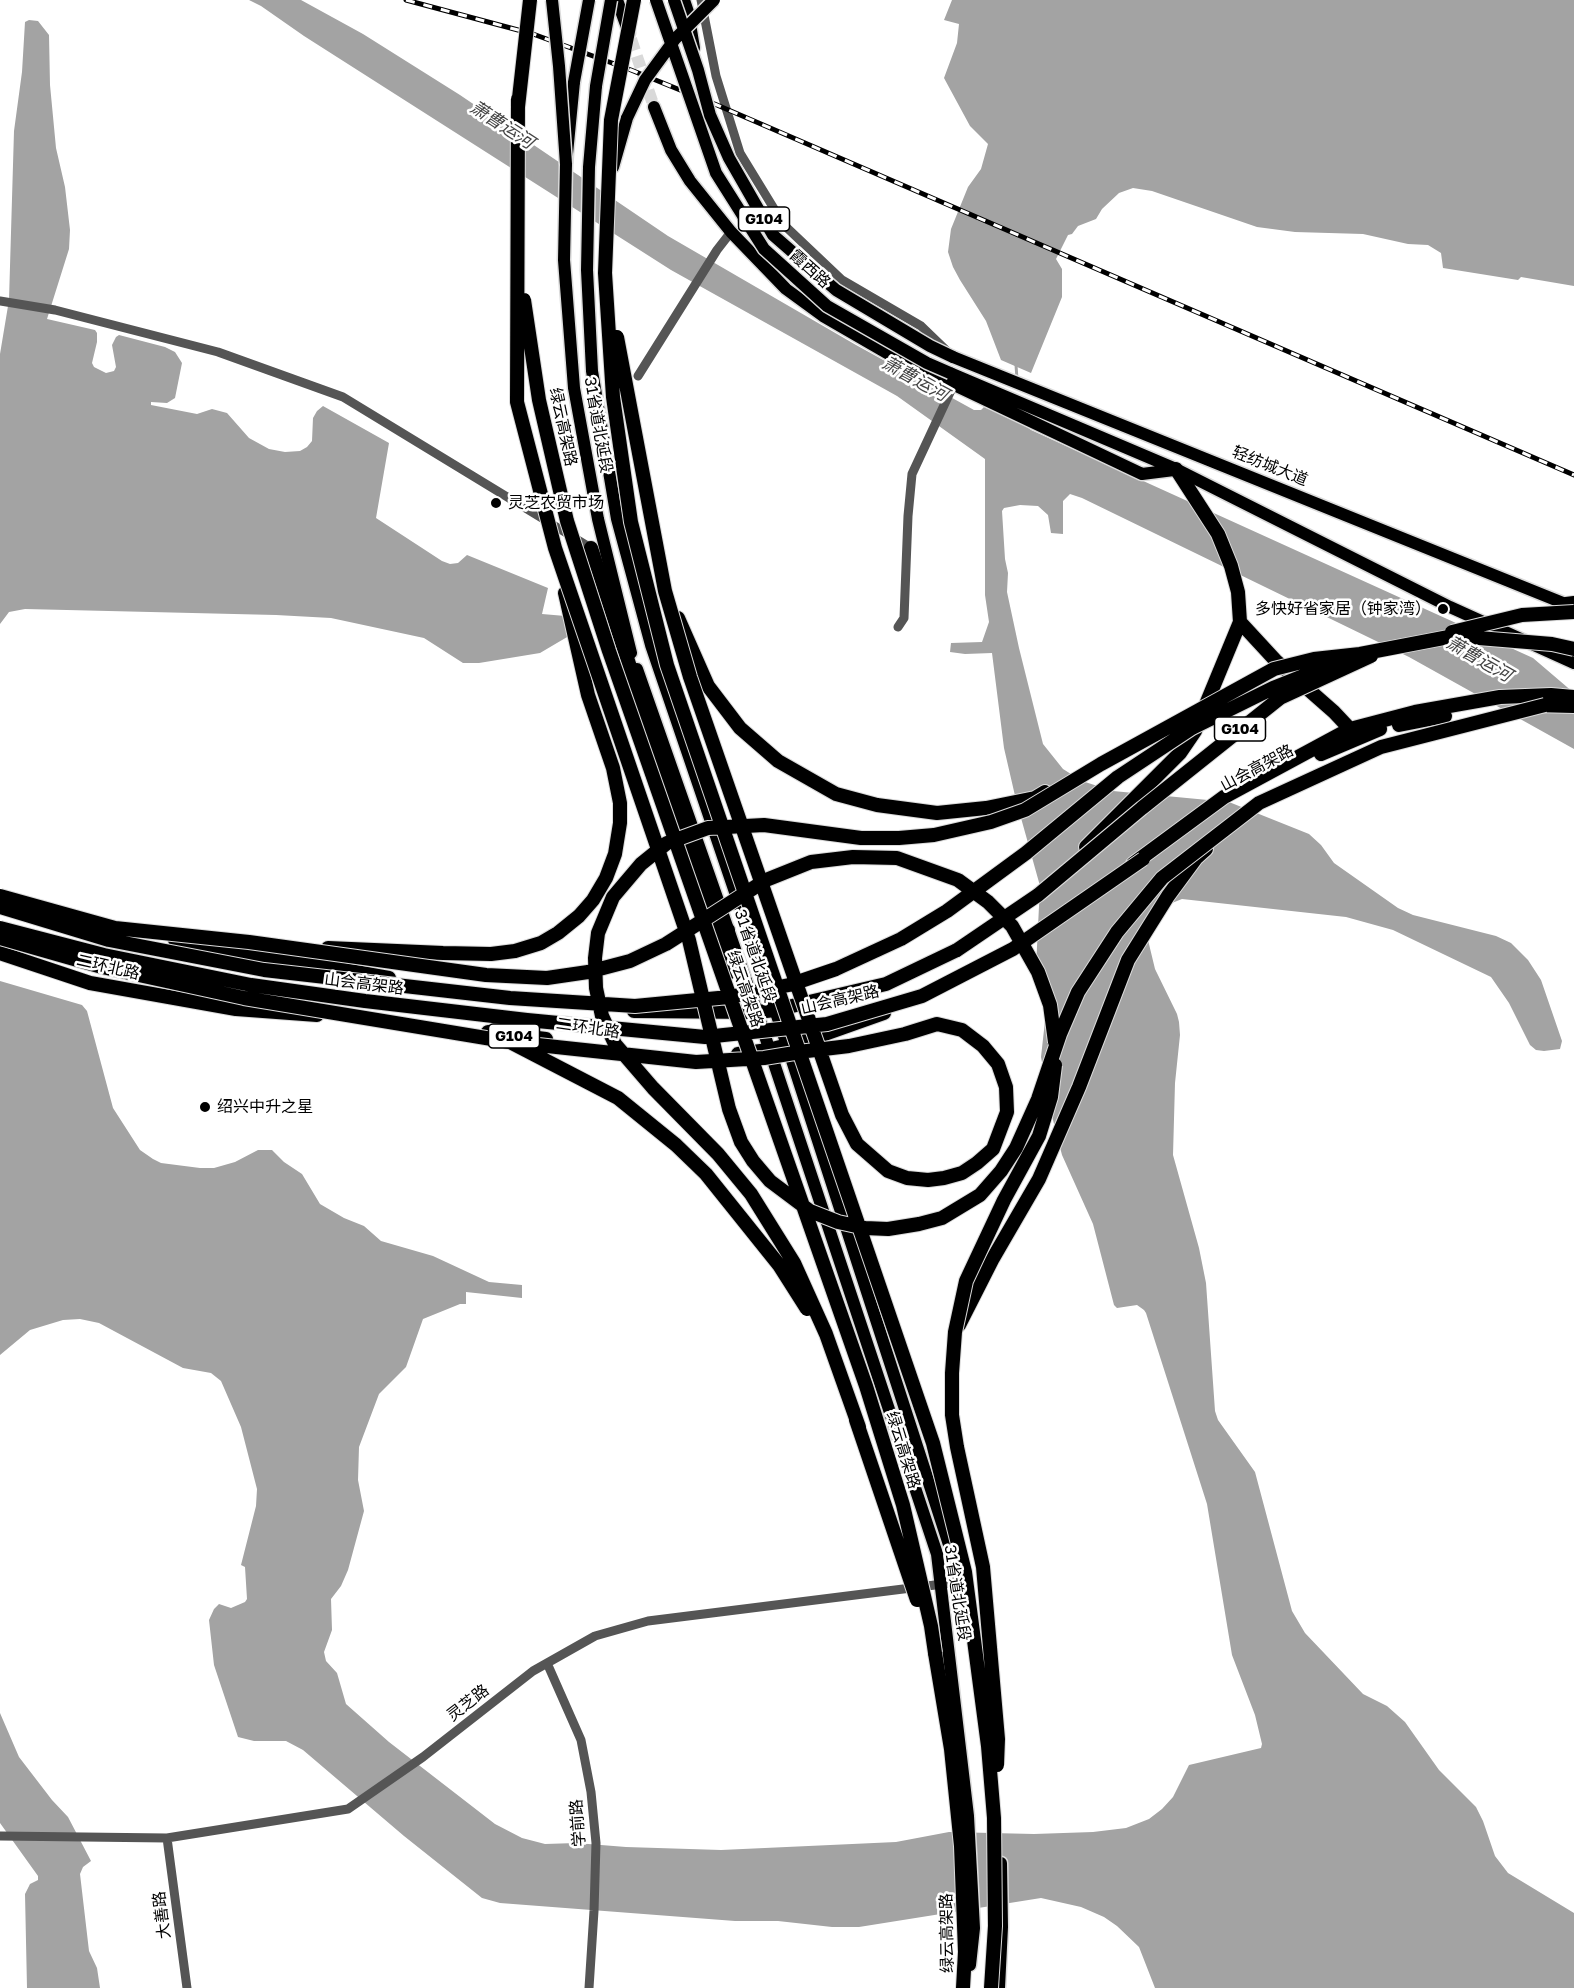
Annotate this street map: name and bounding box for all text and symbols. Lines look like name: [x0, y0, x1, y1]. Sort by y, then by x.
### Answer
water label: 萧曹运河: [466, 96, 538, 154]
road number: G104: [738, 207, 789, 231]
street label: 霞西路: [786, 246, 834, 292]
water label: 萧曹运河: [878, 352, 952, 406]
street label: 31省道北延段: [580, 376, 616, 474]
street label: 绿云高架路: [545, 386, 581, 468]
street label: 轻纺城大道: [1229, 442, 1311, 490]
place label: 灵芝农贸市场: [508, 493, 604, 513]
marker: 灵芝农贸市场: [489, 496, 503, 510]
place label: 多快好省家居（钟家湾）: [1255, 599, 1431, 619]
marker: 多快好省家居（钟家湾）: [1436, 602, 1450, 616]
water label: 萧曹运河: [1442, 632, 1516, 686]
road number: G104: [1214, 717, 1266, 741]
street label: 山会高架路: [1217, 741, 1297, 795]
street label: 31省道北延段: [730, 907, 780, 1005]
street label: 绿云高架路: [723, 948, 767, 1030]
street label: 二环北路: [75, 950, 141, 984]
street label: 山会高架路: [323, 970, 405, 998]
street label: 山会高架路: [799, 982, 881, 1018]
street label: 二环北路: [555, 1014, 621, 1042]
road number: G104: [488, 1024, 540, 1048]
place label: 绍兴中升之星: [217, 1097, 313, 1117]
marker: 绍兴中升之星: [198, 1100, 212, 1114]
street label: 绿云高架路: [882, 1409, 924, 1491]
street label: 31省道北延段: [940, 1544, 974, 1642]
street label: 灵芝路: [443, 1681, 493, 1725]
street label: 学前路: [567, 1798, 589, 1848]
street label: 大善路: [150, 1890, 174, 1940]
street label: 绿云高架路: [937, 1893, 957, 1973]

